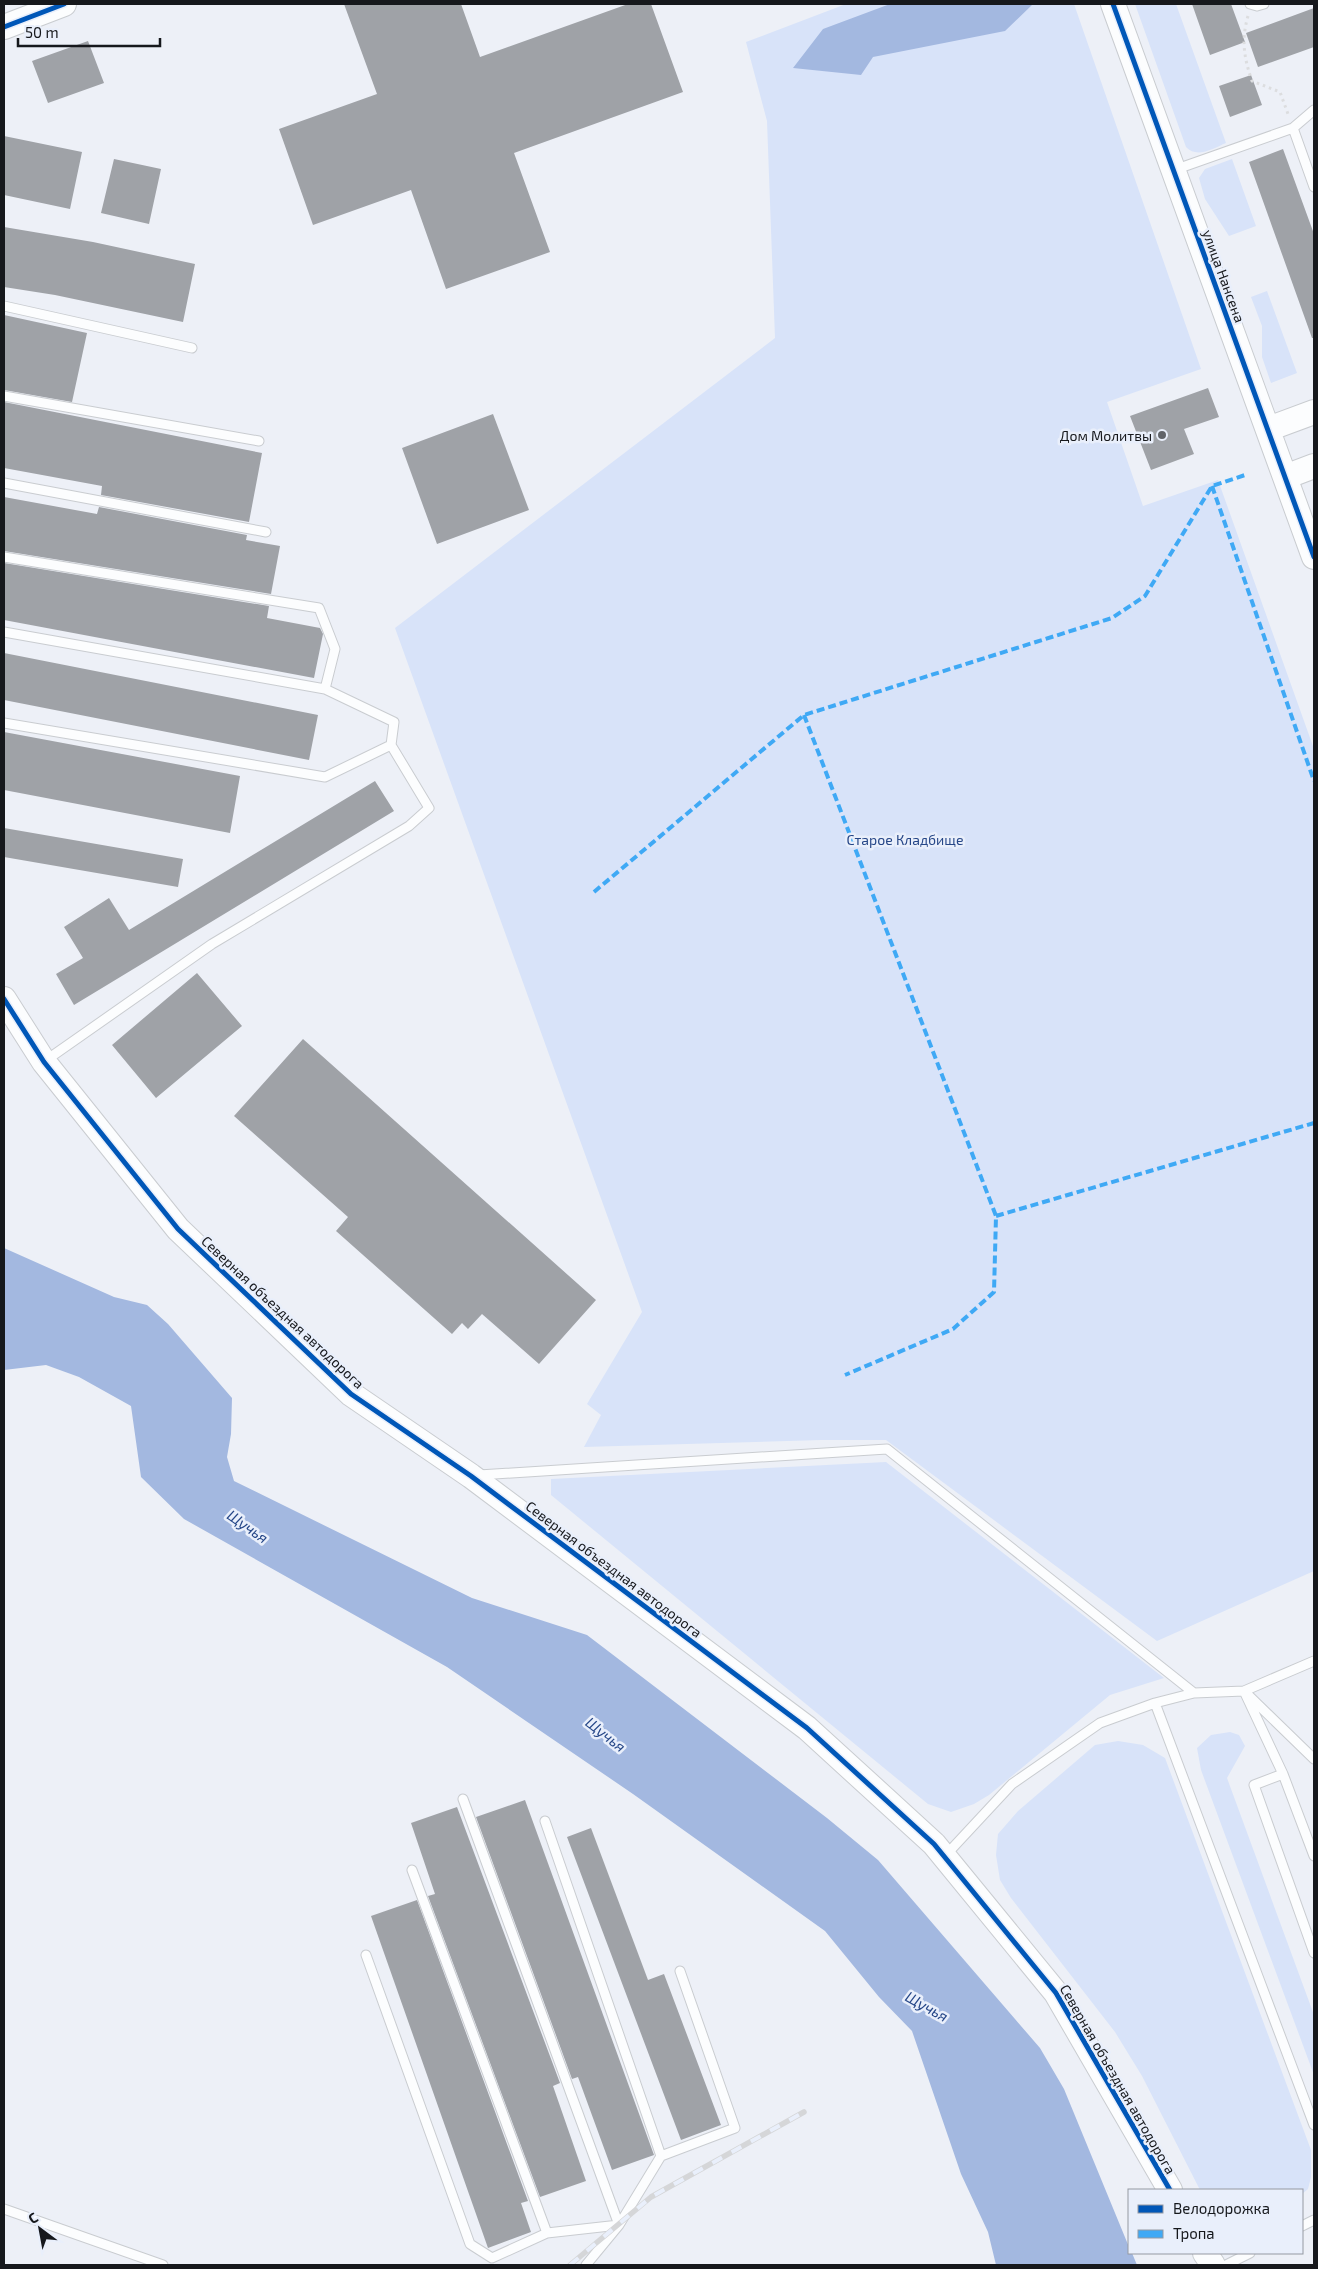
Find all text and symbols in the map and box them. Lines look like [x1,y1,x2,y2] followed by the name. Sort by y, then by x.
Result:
[18,15,160,47] scale bar
[25,23,59,41] text: 50 m
[1199,227,1249,325] street label: улица Нансена
[1060,427,1152,444] place label: Дом Молитвы
[1156,429,1168,441] marker: Дом Молитвы
[847,831,963,848] park label: Старое Кладбище
[198,1232,368,1392] street label: Северная объездная автодорога
[523,1497,705,1641] street label: Северная объездная автодорога
[224,1505,272,1547] water label: Щучья
[582,1713,630,1755] water label: Щучья
[1057,1981,1179,2177] street label: Северная объездная автодорога
[903,1987,951,2025] water label: Щучья
[1128,2189,1303,2254] legend
[1173,2199,1270,2217] text: Велодорожка
[15,2204,65,2254] north arrow
[25,2208,41,2227] text: С
[1173,2224,1215,2242] text: Тропа

